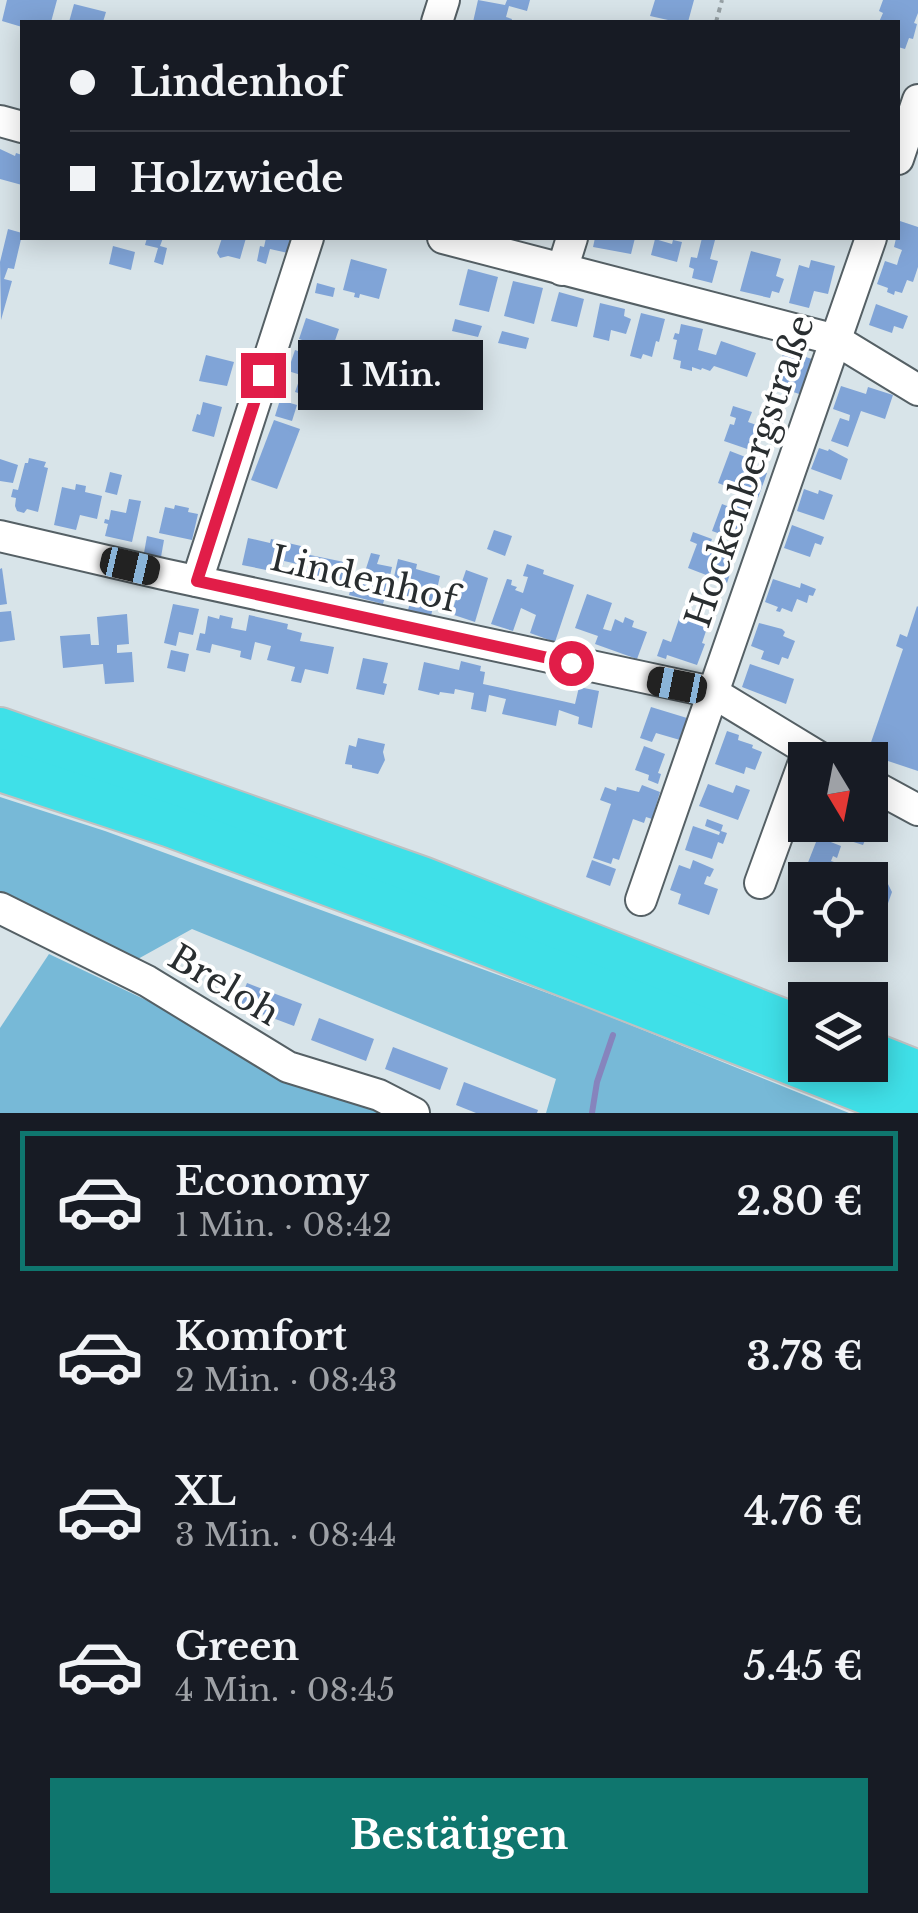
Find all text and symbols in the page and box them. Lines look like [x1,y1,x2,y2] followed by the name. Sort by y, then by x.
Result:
[130,59,345,106] text: Lindenhof
[130,155,344,202] text: Holzwiede
[676,309,823,633] street label: Hockenbergstraße
[298,340,483,410] callout: 1 Min.
[241,353,286,398] route end
[339,355,442,395] text: 1 Min.
[266,536,465,622] street label: Lindenhof
[97,545,163,587] car
[549,641,594,686] route start
[645,665,709,705] car
[788,742,888,842] north arrow
[788,742,888,1082] map controls
[788,862,888,962] button: locate
[161,935,287,1034] street label: Breloh
[788,982,888,1082] button: layers
[55,1156,145,1246] icon: car
[175,1158,369,1205] text: Economy
[736,1178,863,1225] text: 2.80 €
[175,1205,392,1245] text: 1 Min. · 08:42
[55,1311,145,1401] icon: car
[175,1313,347,1360] text: Komfort
[747,1333,863,1380] text: 3.78 €
[175,1360,398,1400] text: 2 Min. · 08:43
[55,1466,145,1556] icon: car
[175,1468,236,1515] text: XL
[744,1488,863,1535] text: 4.76 €
[175,1515,397,1555] text: 3 Min. · 08:44
[55,1621,145,1711] icon: car
[175,1623,299,1670] text: Green
[744,1643,863,1690] text: 5.45 €
[175,1670,395,1710] text: 4 Min. · 08:45
[50,1778,868,1893] button: Bestätigen

